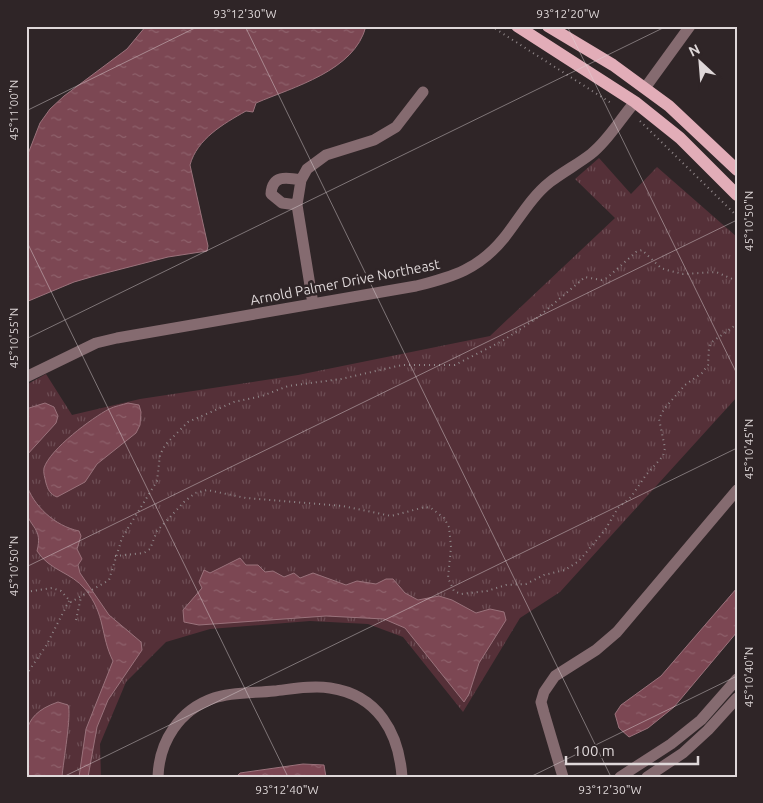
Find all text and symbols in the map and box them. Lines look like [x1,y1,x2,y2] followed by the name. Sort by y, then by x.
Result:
[213,7,277,20] text: 93°12'30"W
[536,7,600,20] text: 93°12'20"W
[676,38,726,88] north arrow
[686,41,703,60] text: N
[7,80,20,140] text: 45°11'00"N
[742,191,755,251] text: 45°10'50"N
[249,256,442,308] street label: Arnold Palmer Drive Northeast
[7,308,20,368] text: 45°10'55"N
[742,419,755,479] text: 45°10'45"N
[7,536,20,596] text: 45°10'50"N
[742,647,755,707] text: 45°10'40"N
[566,733,698,765] scale bar
[573,742,615,759] text: 100 m
[255,783,319,796] text: 93°12'40"W
[578,783,642,796] text: 93°12'30"W

